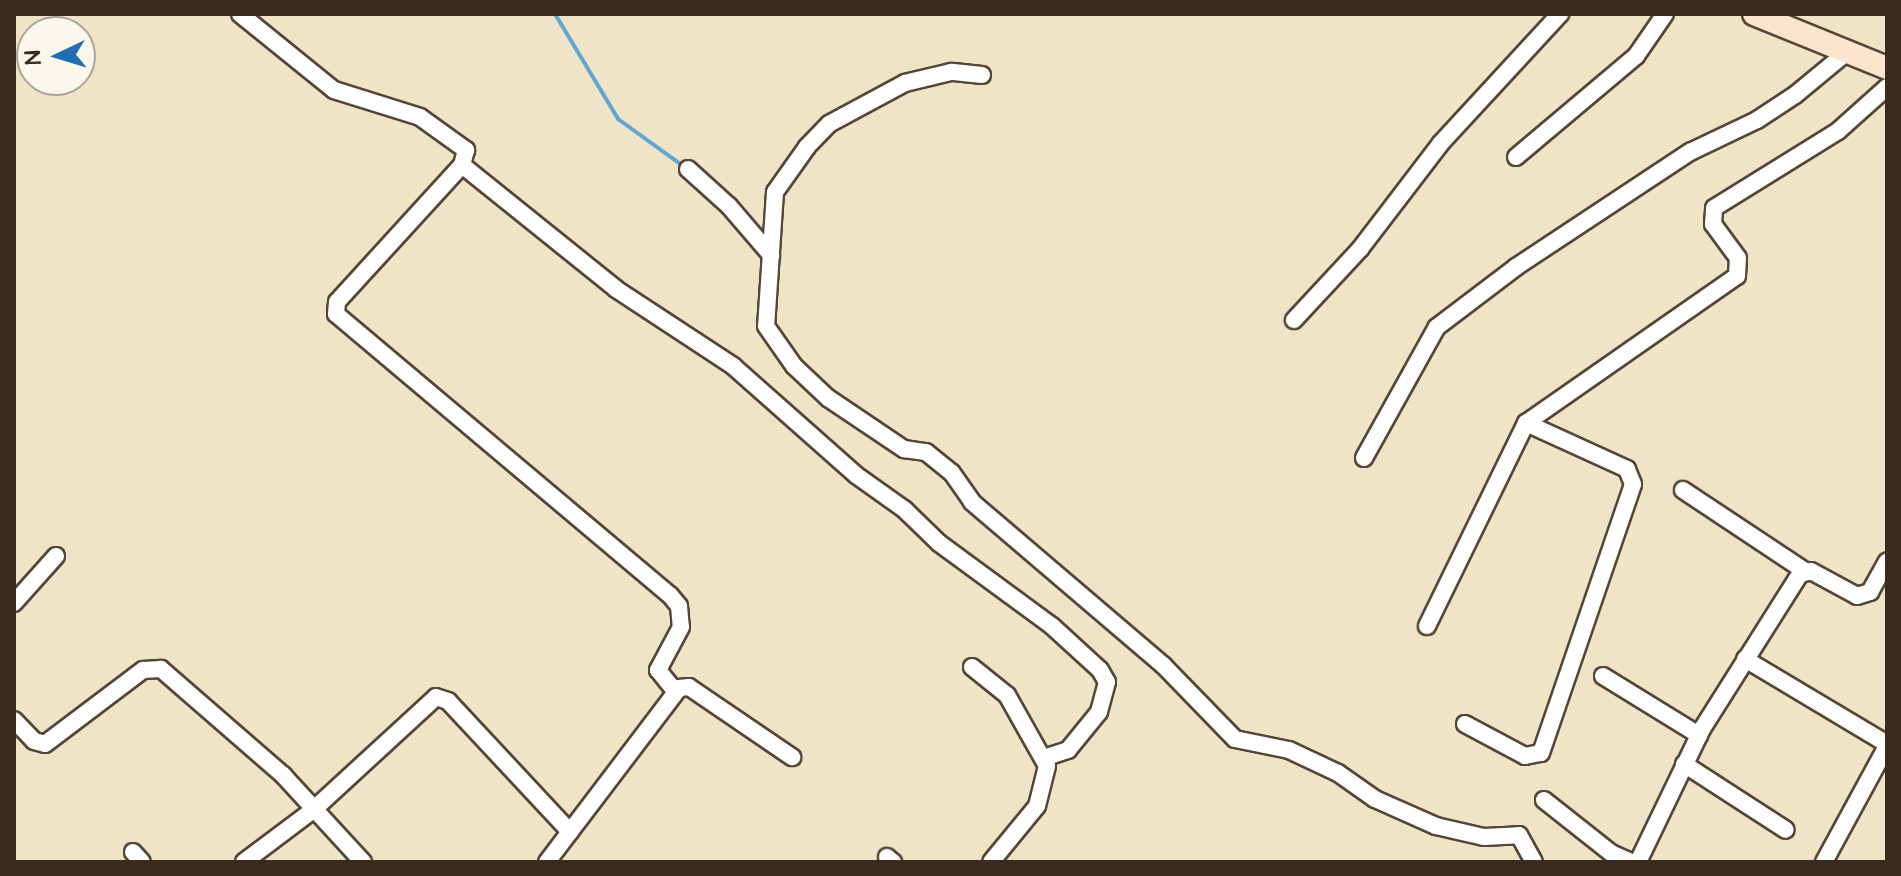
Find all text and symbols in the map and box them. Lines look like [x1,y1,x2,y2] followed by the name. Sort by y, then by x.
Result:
[16,16,96,96] north arrow
[18,50,49,66] text: N

